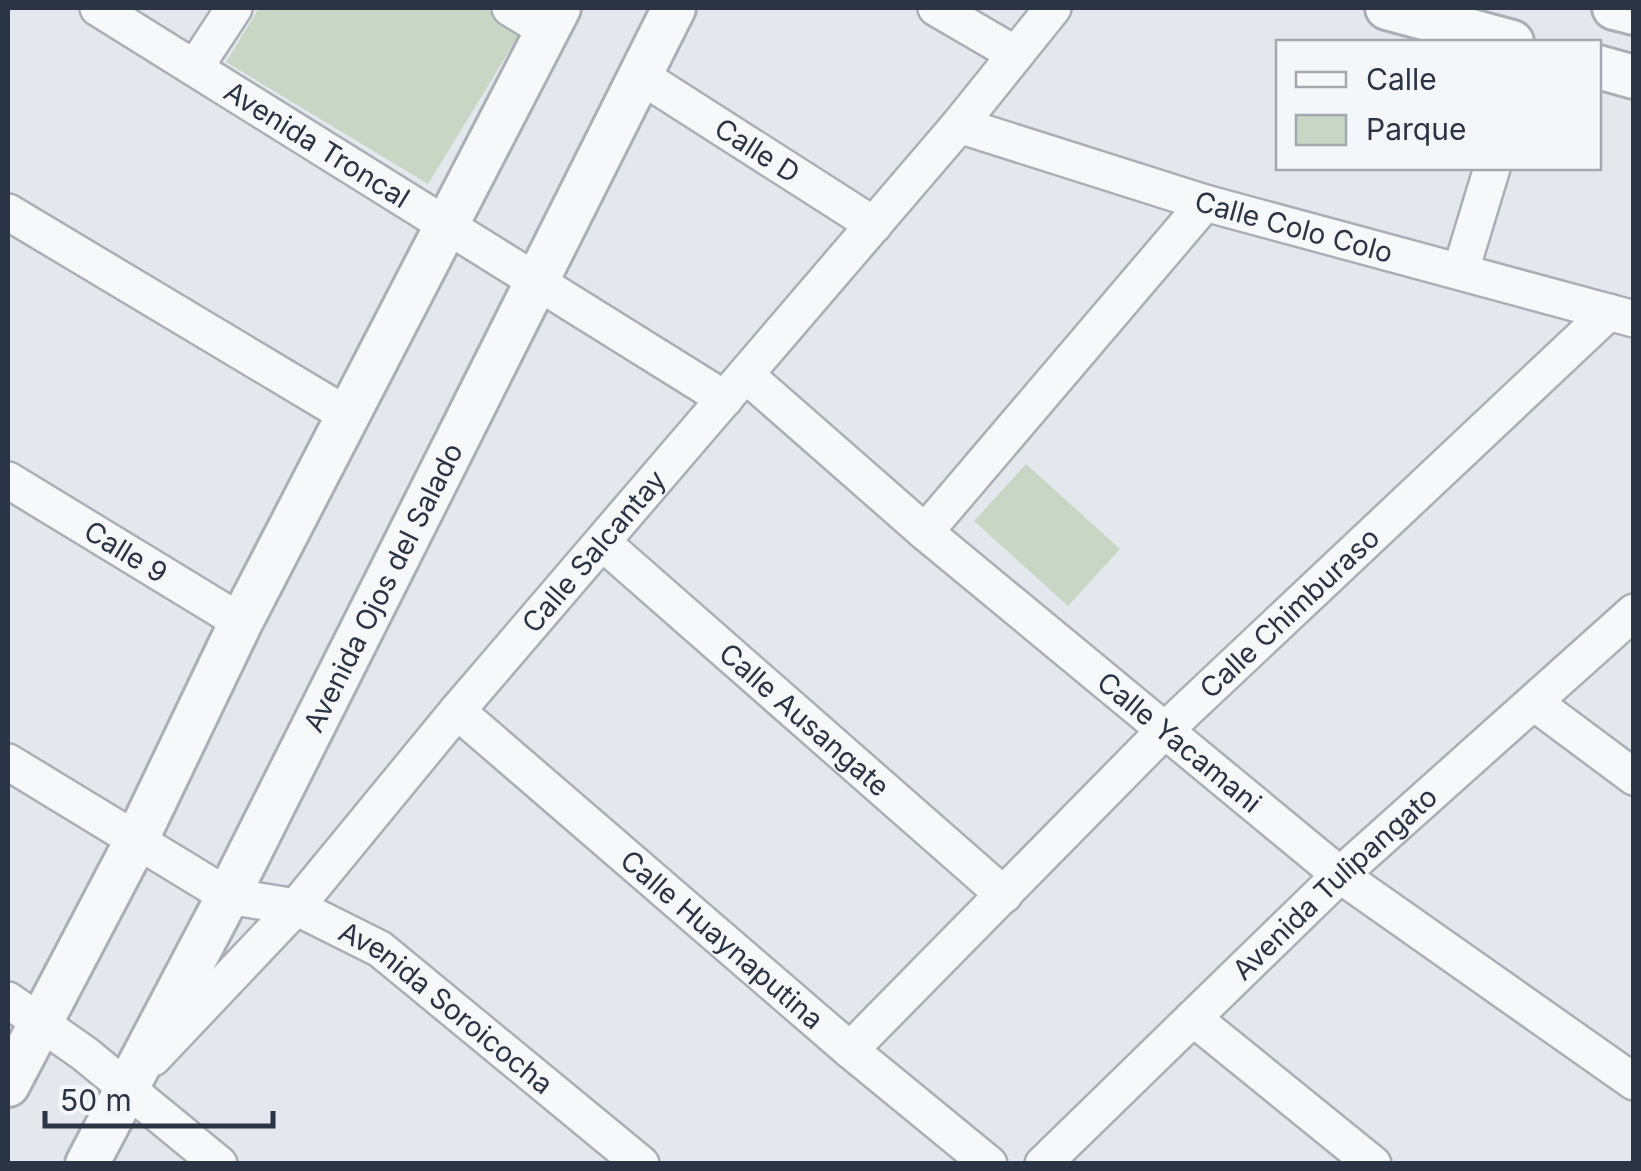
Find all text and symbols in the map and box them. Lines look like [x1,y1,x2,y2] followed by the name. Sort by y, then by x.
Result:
[1276,40,1601,170] legend
[1366,61,1437,97] text: Calle
[218,74,416,215] street label: Avenida Troncal
[708,111,806,190] street label: Calle D
[1366,111,1466,147] text: Parque
[1191,184,1396,270] street label: Calle Colo Colo
[296,437,470,738] street label: Avenida Ojos del Salado
[515,463,673,640] street label: Calle Salcantay
[78,514,174,590] street label: Calle 9
[1193,520,1386,705] street label: Calle Chimburaso
[712,636,896,804] street label: Calle Ausangate
[1090,665,1268,820] street label: Calle Yacamani
[1226,779,1444,987] street label: Avenida Tulipangato
[614,843,830,1036] street label: Calle Huaynaputina
[333,914,560,1101] street label: Avenida Soroicocha
[45,1066,272,1128] scale bar
[60,1082,132,1118] text: 50 m

